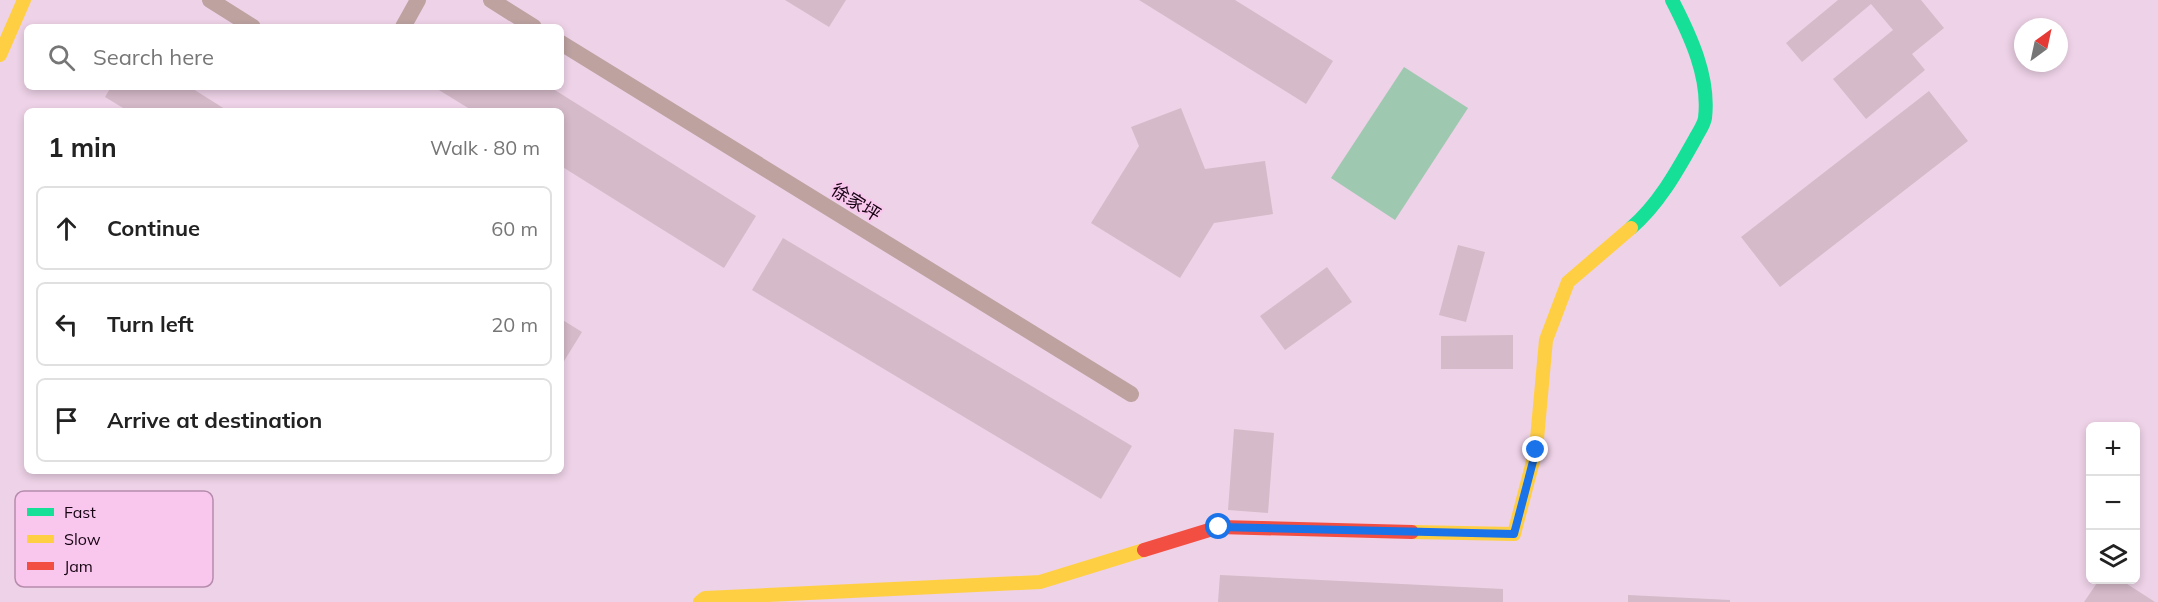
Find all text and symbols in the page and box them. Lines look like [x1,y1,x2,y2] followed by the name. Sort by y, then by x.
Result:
[2014,18,2068,72] north arrow
[24,24,564,90] search box
[45,41,78,74] icon: search
[93,43,214,71] text: Search here
[48,131,117,164] text: 1 min
[430,135,540,160] text: Walk · 80 m
[827,178,885,226] street label: 徐家坪
[50,212,83,245] icon: ahead
[107,214,200,242] text: Continue
[491,216,538,241] text: 60 m
[50,308,83,341] icon: left
[107,310,194,338] text: Turn left
[491,312,538,337] text: 20 m
[50,404,83,437] icon: arrive
[107,406,322,434] text: Arrive at destination
[2086,422,2140,584] map controls
[2086,422,2140,476] button: +
[1522,436,1548,462] route end
[2086,476,2140,530] button: −
[15,491,213,587] legend
[64,502,96,522] text: Fast
[1205,513,1231,539] route start
[64,529,101,549] text: Slow
[2086,530,2140,584] button: layers
[64,556,93,576] text: Jam

